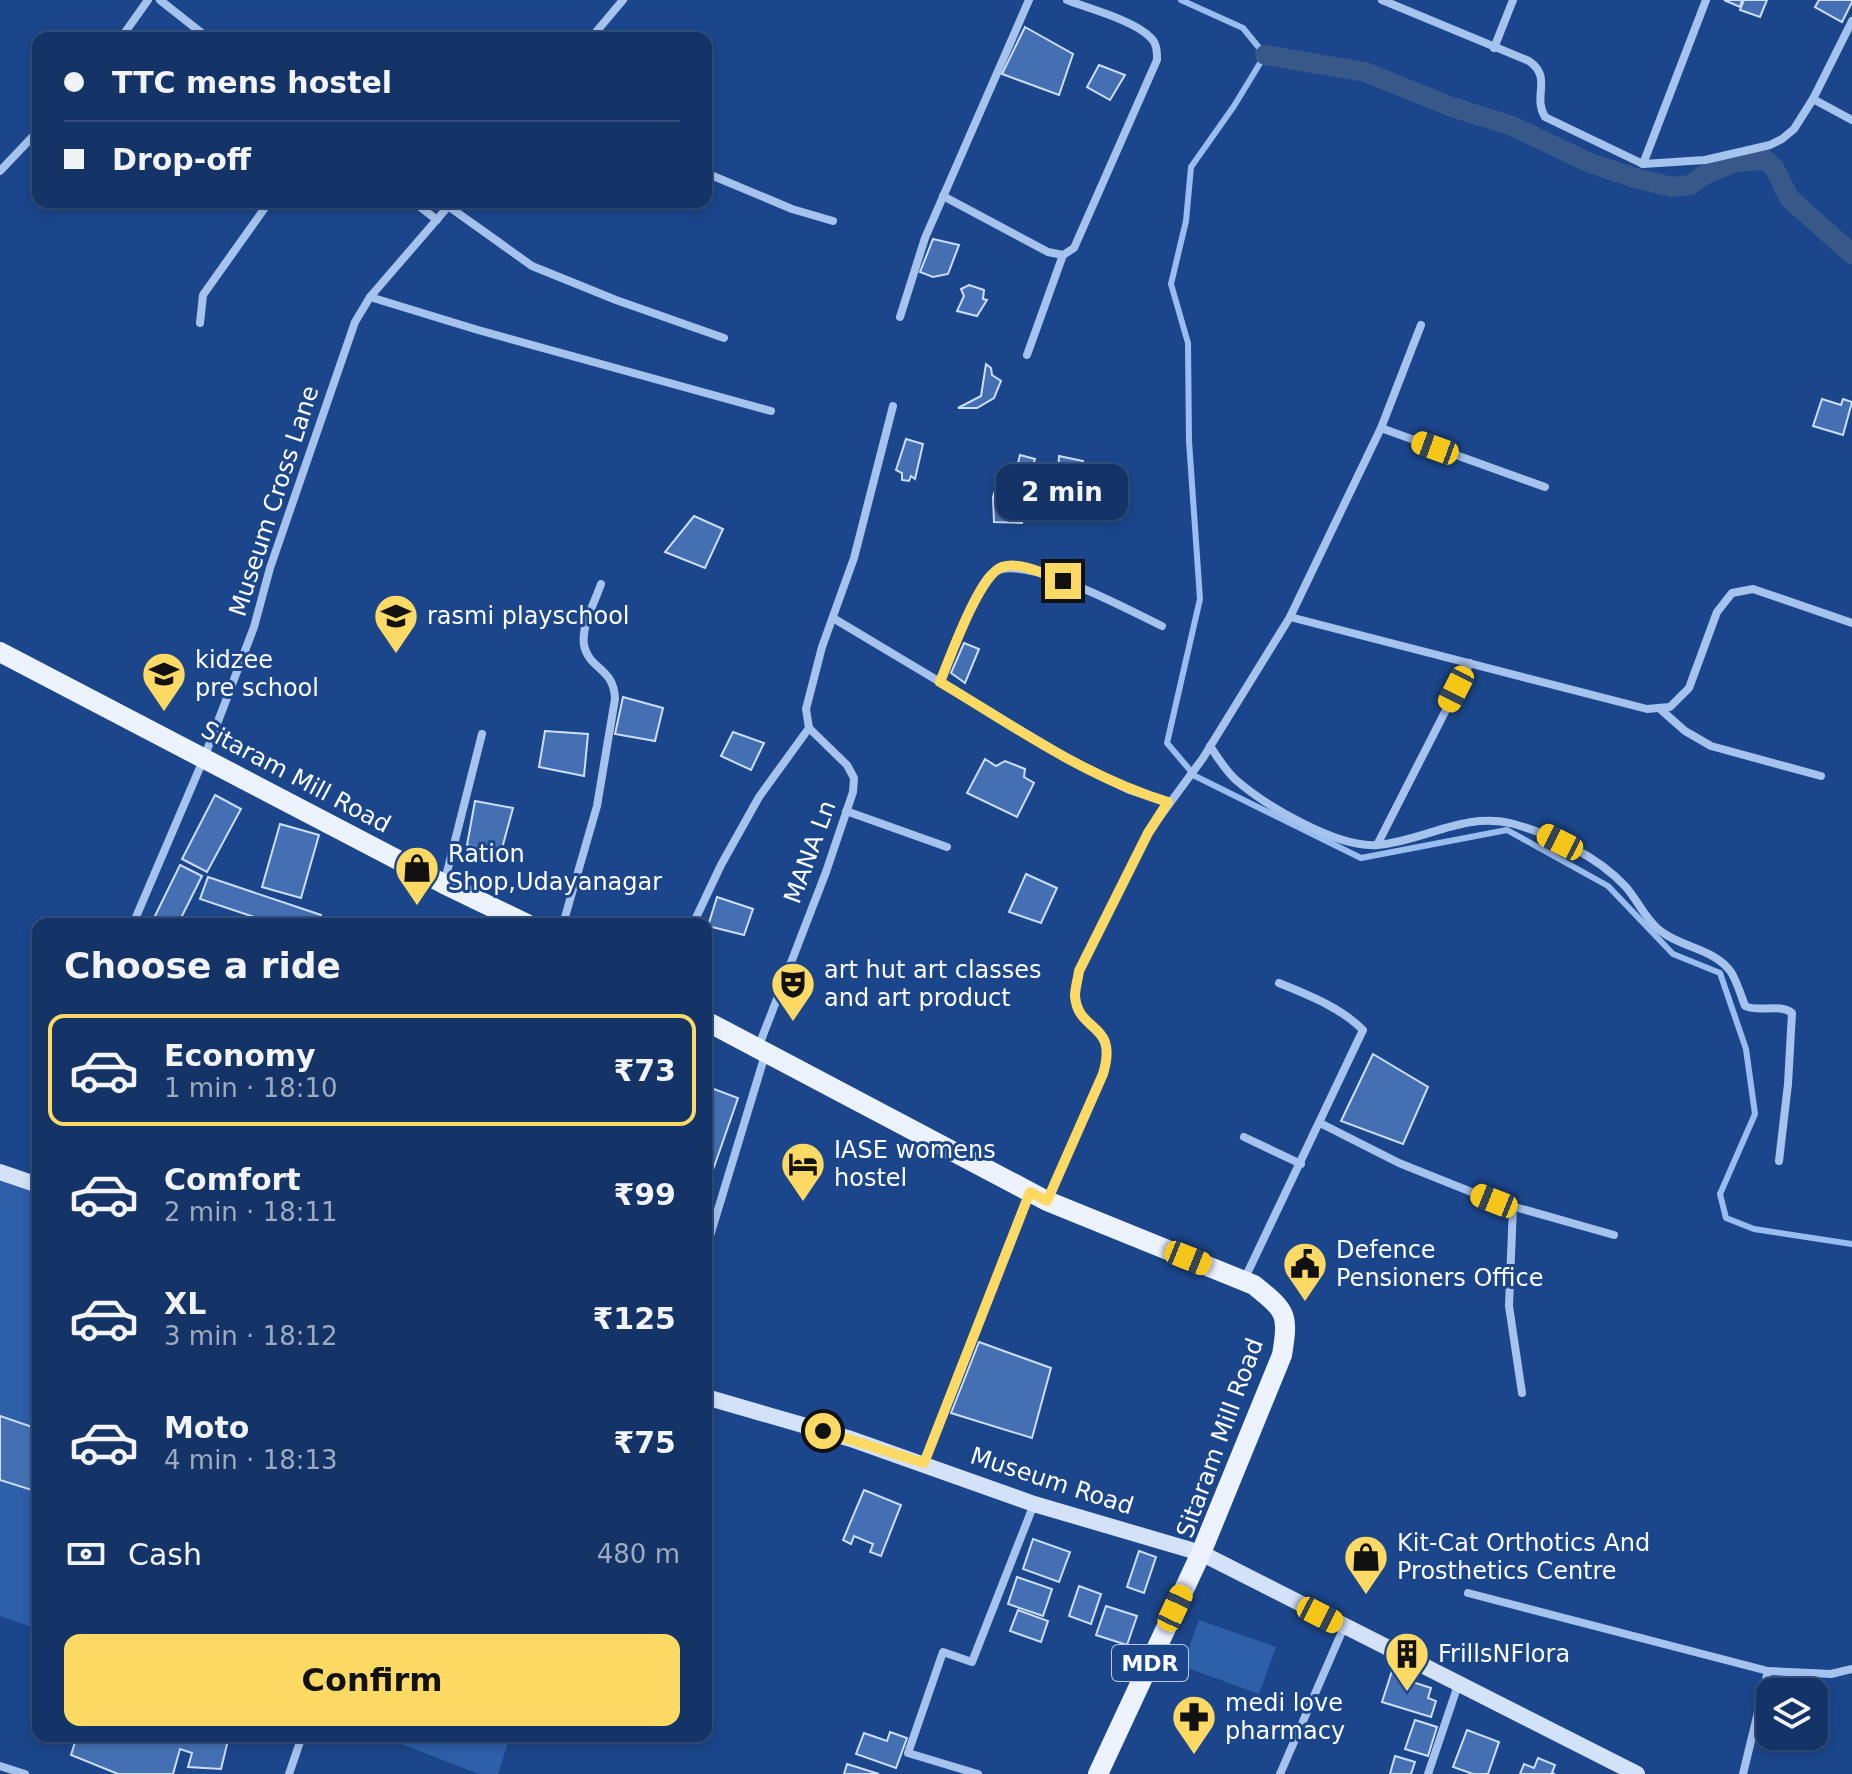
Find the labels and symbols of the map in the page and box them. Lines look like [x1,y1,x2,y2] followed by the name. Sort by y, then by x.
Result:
[223,382,325,620] street label: Museum Cross Lane
[1408,429,1462,467] car
[997,465,1129,521] callout: 2 min
[1045,563,1081,599] route end
[372,592,420,655] school or university icon: rasmi playschool
[427,602,630,630] place label: rasmi playschool
[195,646,319,702] place label: kidzee pre school
[140,650,188,713] school or university icon: kidzee pre school
[1434,662,1478,716] car
[197,715,395,839] street label: Sitaram Mill Road
[778,797,842,907] street label: MANA Ln
[1533,820,1587,864] car
[448,840,662,896] place label: Ration Shop,Udayanagar
[393,844,441,907] shop icon: Ration Shop,Udayanagar
[824,956,1042,1012] place label: art hut art classes and art product
[769,960,817,1023] theatre icon: art hut art classes and art product
[834,1136,996,1192] place label: IASE womens hostel
[779,1140,827,1203] hotel icon: IASE womens hostel
[1467,1181,1521,1221] car
[1336,1236,1543,1292] place label: Defence Pensioners Office
[1161,1238,1215,1278] car
[1281,1240,1329,1303] public building icon: Defence Pensioners Office
[1171,1334,1269,1542] street label: Sitaram Mill Road
[805,1413,841,1449] route start
[967,1441,1137,1521] street label: Museum Road
[1397,1529,1650,1585] place label: Kit-Cat Orthotics And Prosthetics Centre
[1342,1533,1390,1596] shop icon: Kit-Cat Orthotics And Prosthetics Centre
[1154,1581,1196,1635] car
[1293,1593,1347,1637] car
[1383,1630,1431,1693] building icon: FrillsNFlora
[1438,1640,1570,1668] place label: FrillsNFlora
[1112,1645,1188,1681] road number: MDR
[1225,1689,1345,1745] place label: medi love pharmacy
[1170,1693,1218,1756] pharmacy icon: medi love pharmacy

